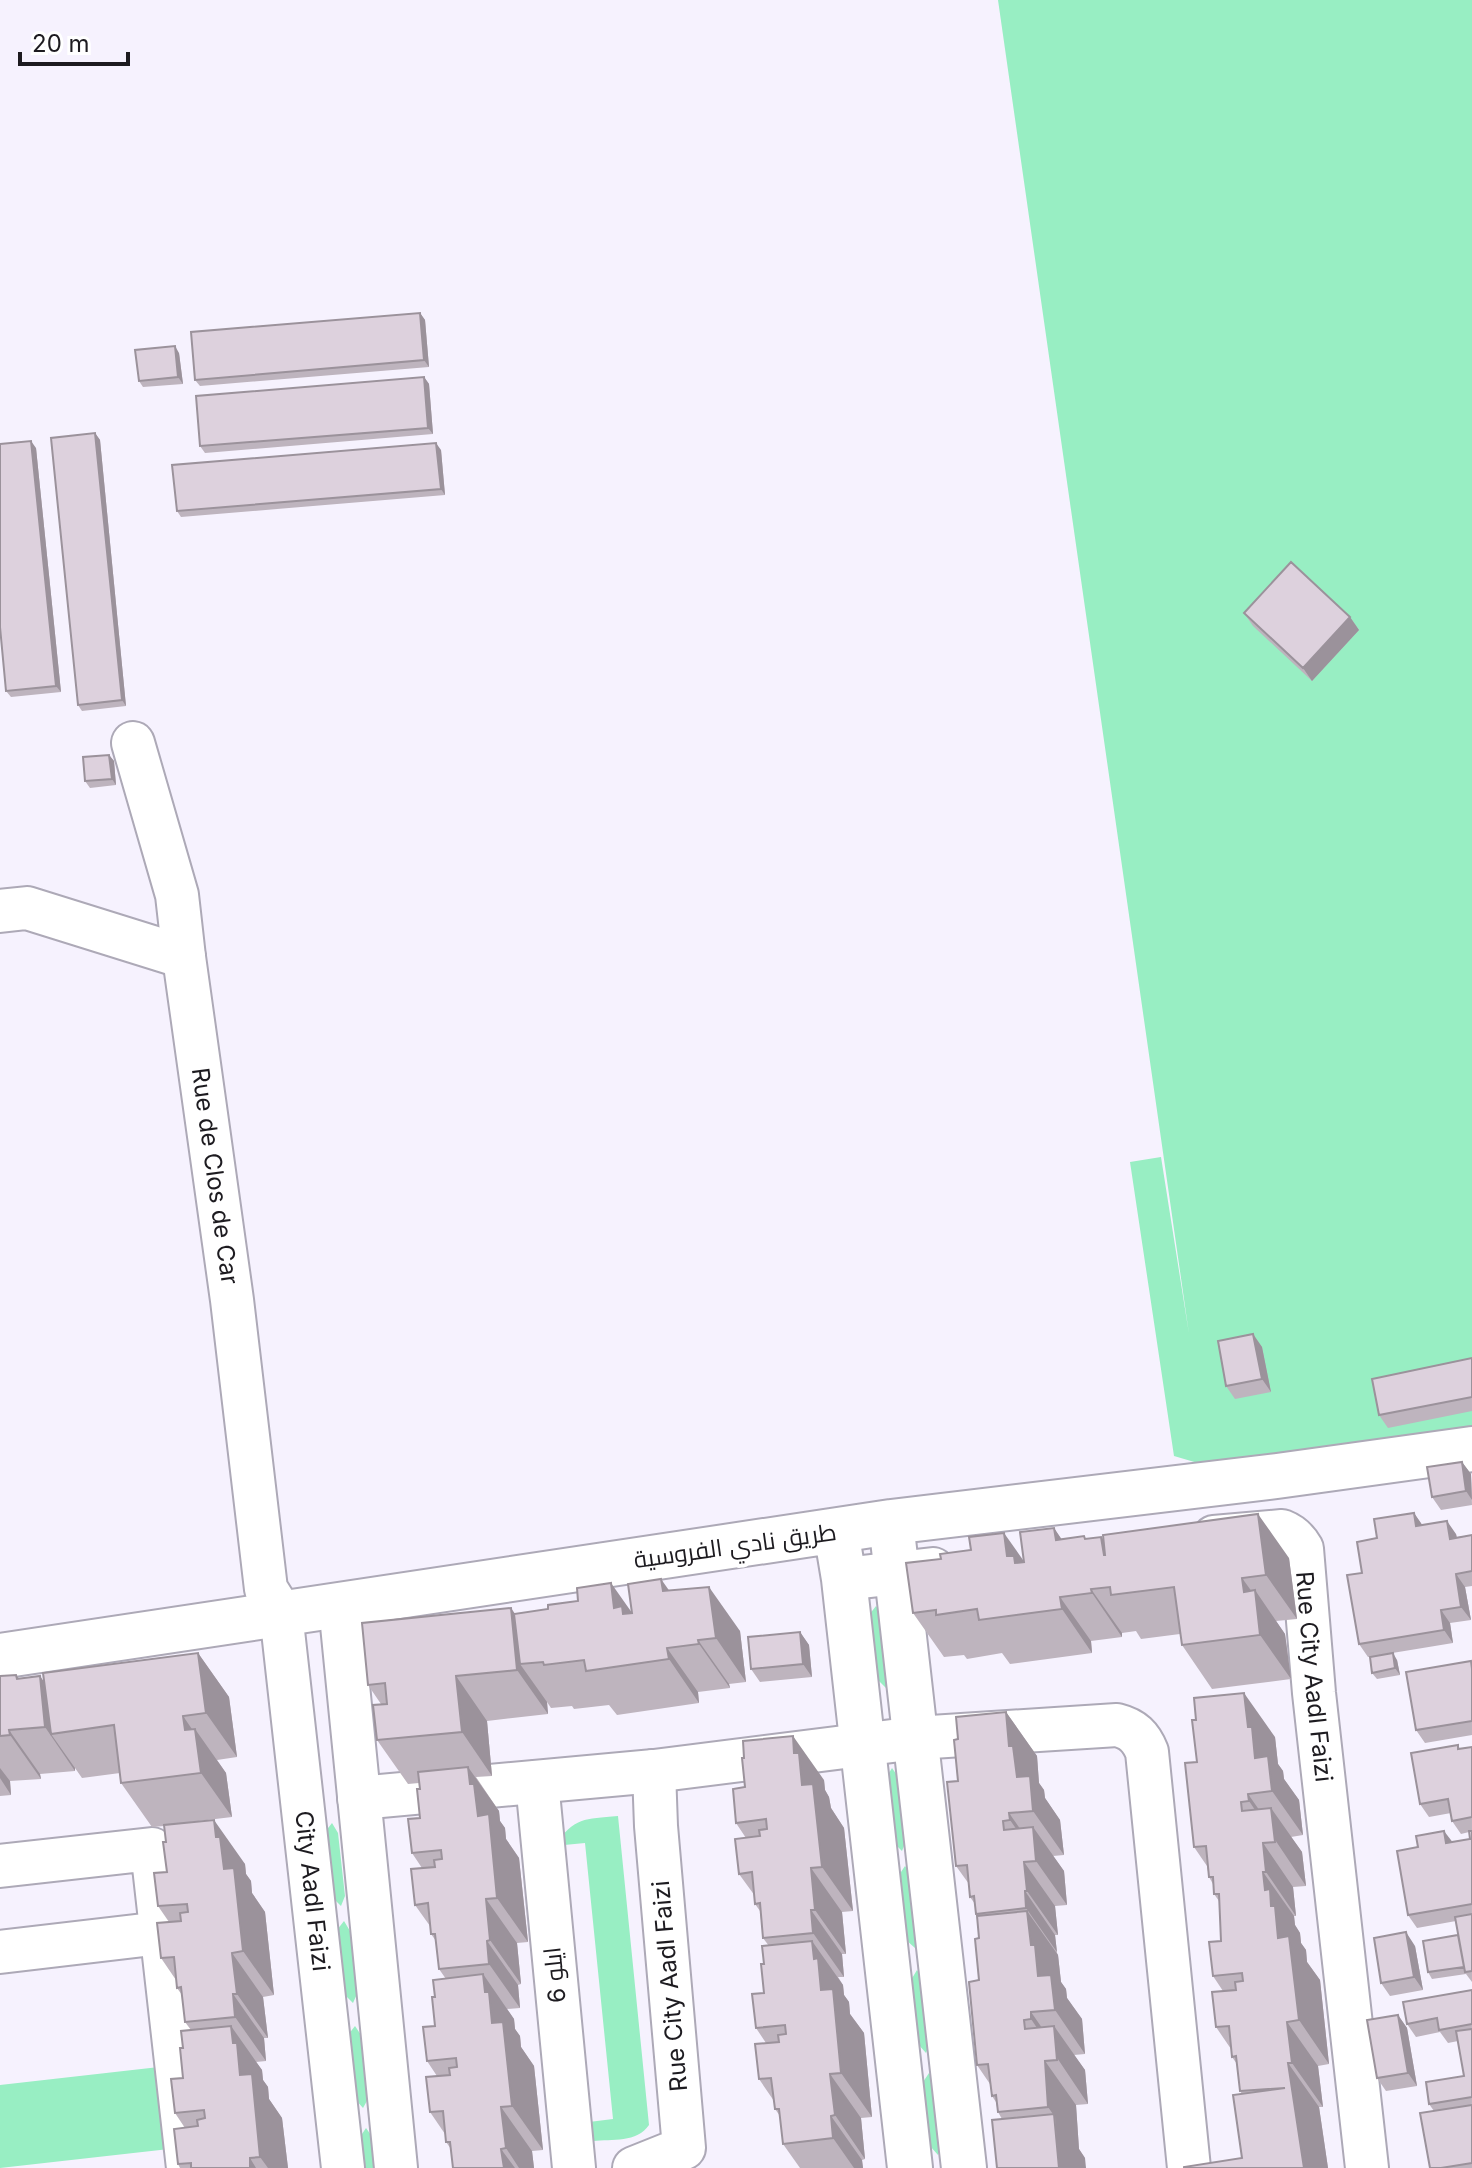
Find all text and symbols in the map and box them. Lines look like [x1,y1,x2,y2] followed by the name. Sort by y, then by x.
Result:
[20,16,128,66] scale bar
[32,29,90,58] text: 20 m
[186,1066,245,1286] street label: Rue de Clos de Car
[632,1517,839,1578] street label: طريق نادي الفروسية
[1290,1570,1339,1784] street label: Rue City Aadl Faizi
[289,1809,336,1973] street label: City Aadl Faizi
[646,1879,693,2093] street label: Rue City Aadl Faizi
[537,1946,572,2004] street label: ايلو 6

